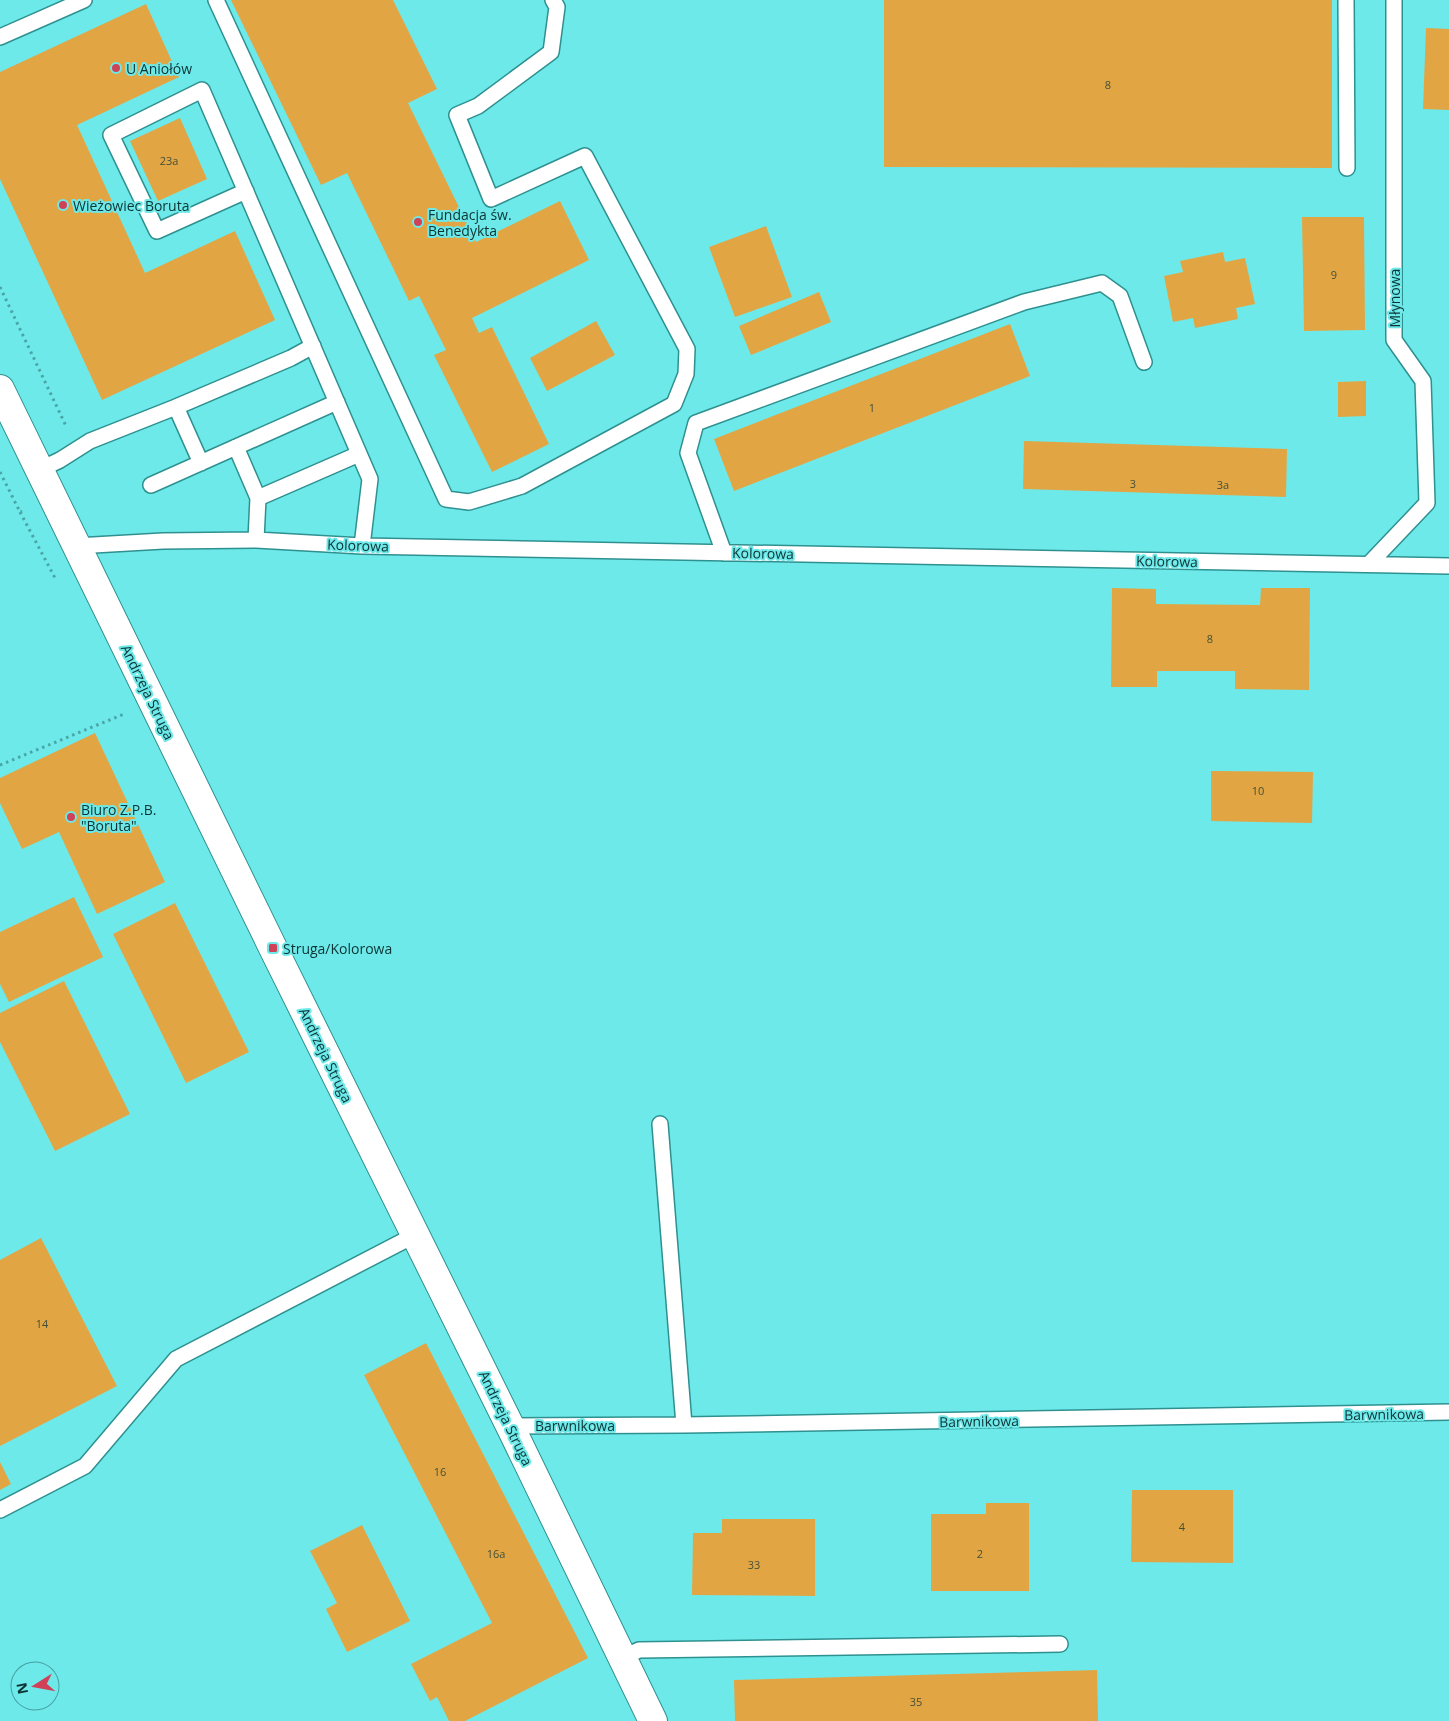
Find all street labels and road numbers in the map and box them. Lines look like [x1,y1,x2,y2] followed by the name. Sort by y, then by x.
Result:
[1385,269,1404,327] street label: Młynowa
[327,534,389,556] street label: Kolorowa
[732,543,794,563] street label: Kolorowa
[1136,551,1198,571] street label: Kolorowa
[117,641,179,743] street label: Andrzeja Struga
[295,1004,357,1106] street label: Andrzeja Struga
[475,1367,537,1469] street label: Andrzeja Struga
[1344,1404,1424,1424] street label: Barwnikowa
[939,1411,1019,1431] street label: Barwnikowa
[535,1416,615,1435] street label: Barwnikowa

